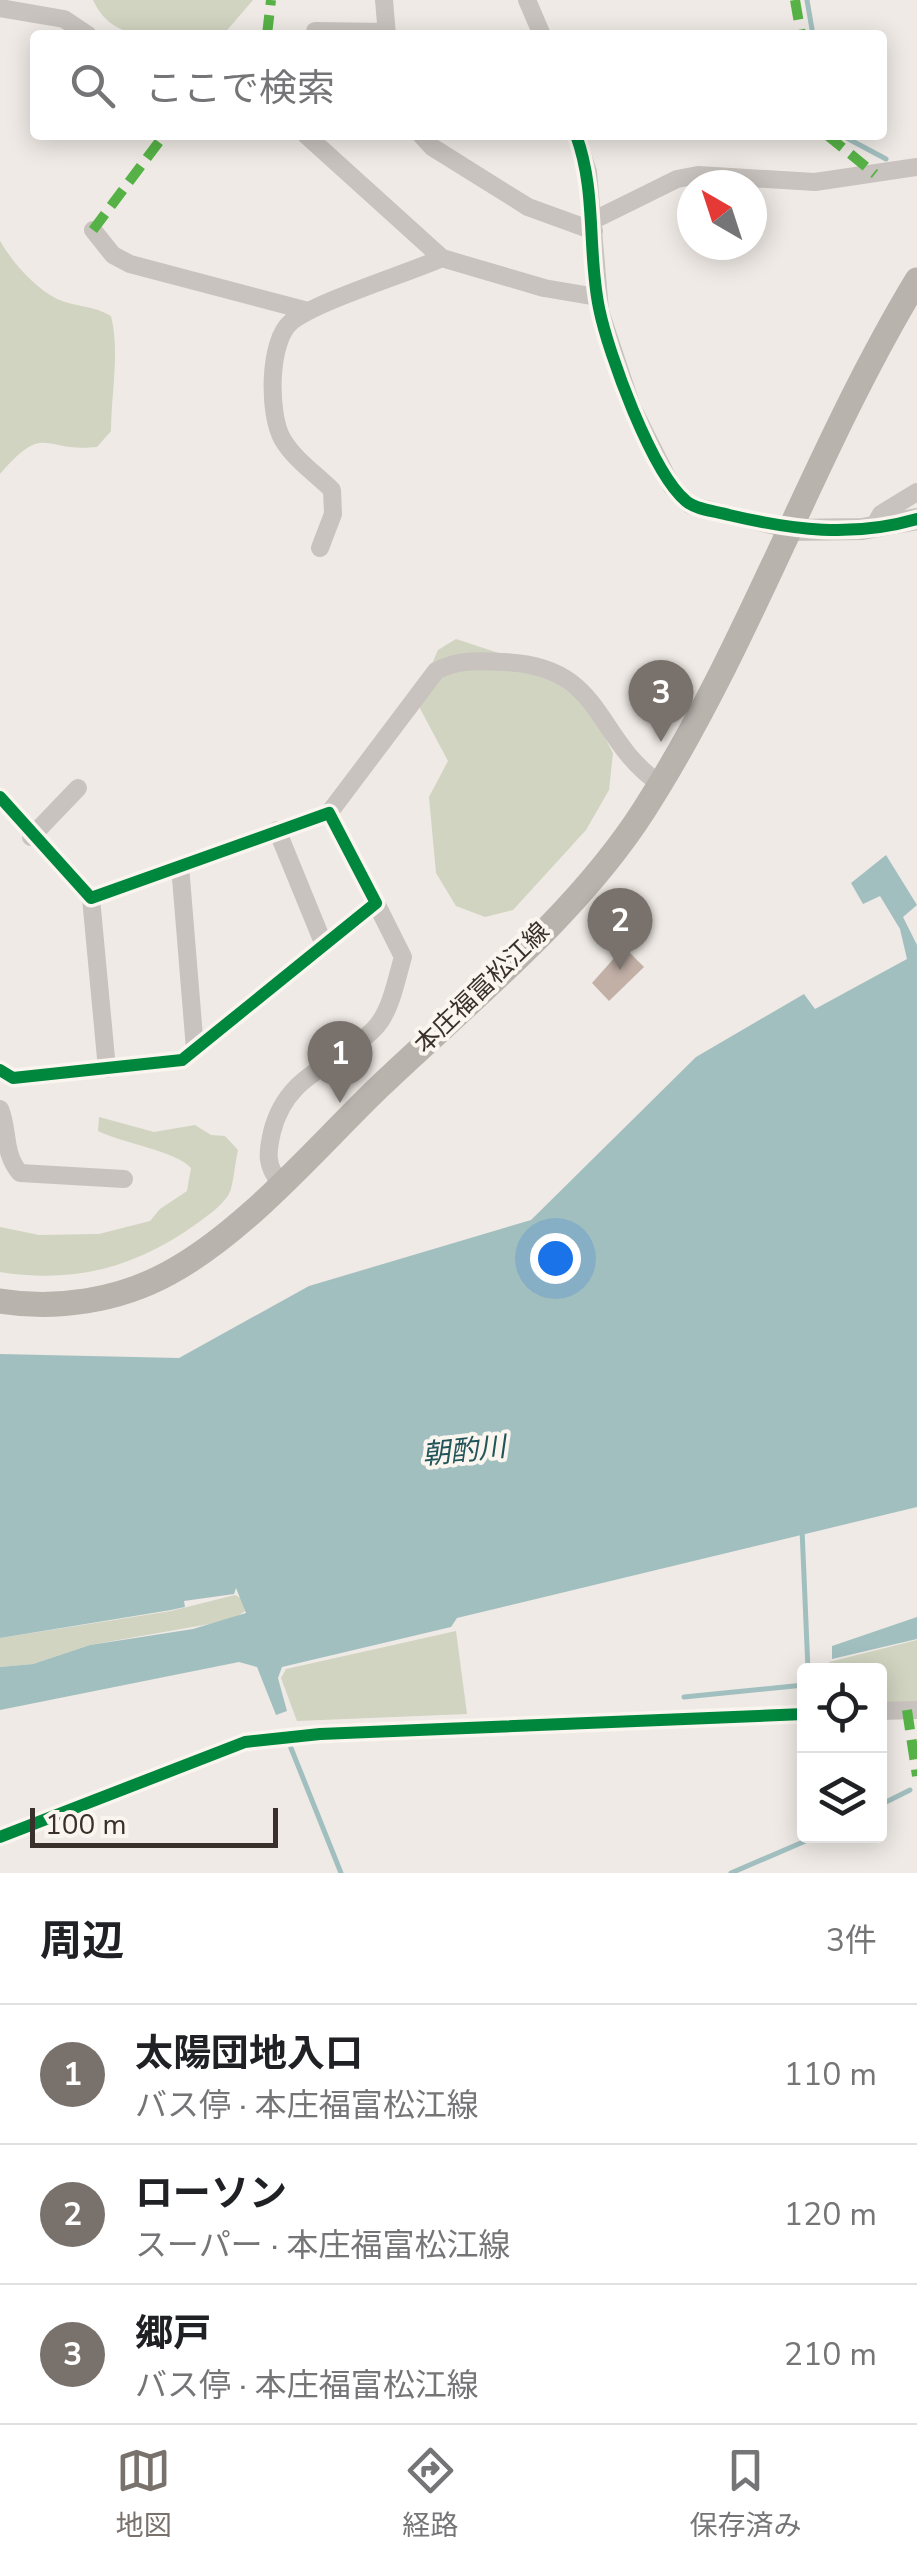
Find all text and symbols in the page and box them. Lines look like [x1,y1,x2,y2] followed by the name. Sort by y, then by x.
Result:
[30,30,887,140] search box
[65,58,120,113] icon: search
[145,63,335,114] text: ここで検索
[677,170,767,260] north arrow
[628,660,694,742] pin: 3
[588,888,652,970] pin: 2
[407,915,557,1061] street label: 本庄福富松江線
[308,1020,372,1103] pin: 1
[530,1233,581,1284] your location
[420,1427,511,1474] water label: 朝酌川
[797,1663,887,1843] map controls
[797,1663,887,1753] button: locate
[797,1753,887,1843] button: layers
[30,1803,278,1848] scale bar
[45,1806,127,1844] text: 100 m
[40,1913,124,1970] text: 周辺
[826,1919,877,1962] text: 3件
[135,2028,363,2079] text: 太陽団地入口
[63,2053,82,2096] text: 1
[784,2053,877,2096] text: 110 m
[135,2084,479,2127] text: バス停 · 本庄福富松江線
[135,2168,287,2219] text: ローソン
[63,2193,82,2236] text: 2
[784,2193,877,2236] text: 120 m
[135,2224,510,2267] text: スーパー · 本庄福富松江線
[135,2308,211,2359] text: 郷戸
[63,2333,82,2376] text: 3
[784,2333,877,2376] text: 210 m
[135,2364,479,2407] text: バス停 · 本庄福富松江線
[115,2443,172,2545] tab: 地図
[402,2443,459,2545] tab: 経路
[689,2443,802,2545] tab: 保存済み

